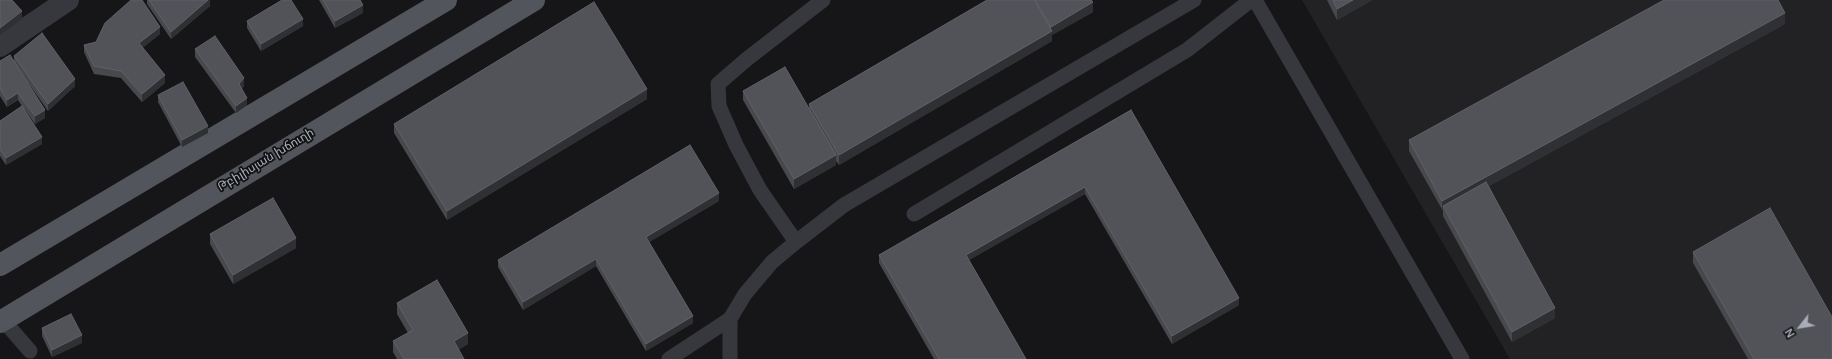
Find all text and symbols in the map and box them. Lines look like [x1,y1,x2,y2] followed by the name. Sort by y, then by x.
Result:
[215,126,317,194] street label: Թբիլիսյան խճուղի
[1780,307,1820,347] north arrow
[1782,326,1798,340] text: N

